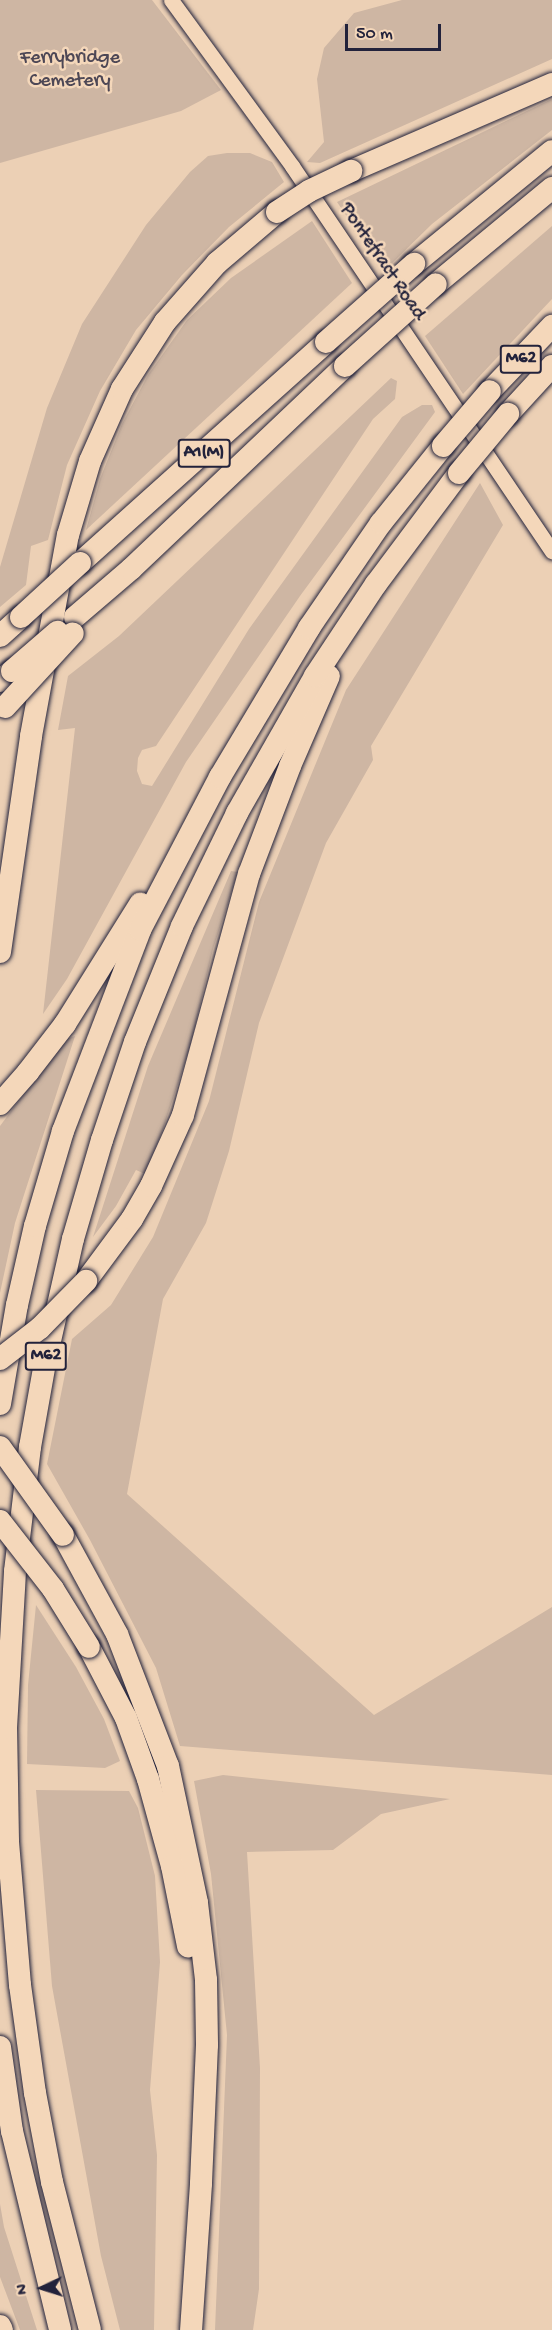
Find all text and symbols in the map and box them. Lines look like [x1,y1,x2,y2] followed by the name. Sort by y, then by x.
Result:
[348,12,444,50] scale bar
[356,24,393,45] text: 50 m
[20,47,120,94] park label: Ferrybridge Cemetery
[334,198,430,326] street label: Pontefract Road
[498,344,544,374] road number: M62
[177,438,231,468] road number: A1(M)
[24,1341,68,1371] road number: M62
[12,2258,72,2318] north arrow
[14,2283,33,2295] text: N

